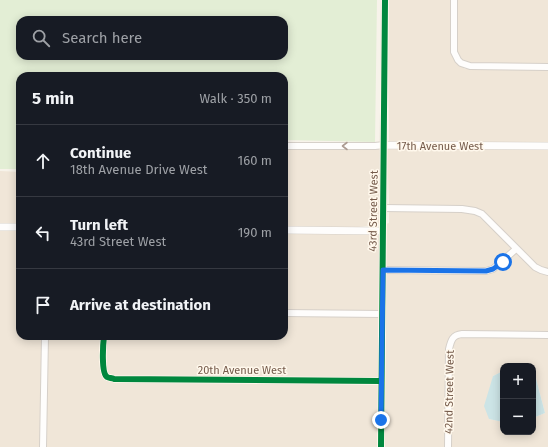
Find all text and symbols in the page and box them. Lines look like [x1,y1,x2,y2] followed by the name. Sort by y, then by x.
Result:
[16,16,288,60] search box
[30,27,52,49] icon: search
[62,29,142,47] text: Search here
[32,88,74,109] text: 5 min
[199,91,272,106] text: Walk · 350 m
[397,140,483,153] street label: 17th Avenue West
[342,142,348,150] one-way arrow
[70,144,131,162] text: Continue
[32,150,54,172] icon: ahead
[238,153,272,168] text: 160 m
[70,162,208,177] text: 18th Avenue Drive West
[366,170,381,252] street label: 43rd Street West
[70,216,128,234] text: Turn left
[32,222,54,244] icon: left
[238,225,272,240] text: 190 m
[70,234,166,249] text: 43rd Street West
[494,253,512,271] route start
[32,294,54,316] icon: arrive
[70,296,211,314] text: Arrive at destination
[442,350,457,434] street label: 42nd Street West
[500,363,536,435] map controls
[500,363,536,399] button: +
[198,364,286,377] street label: 20th Avenue West
[500,399,536,435] button: −
[372,411,390,429] route end

